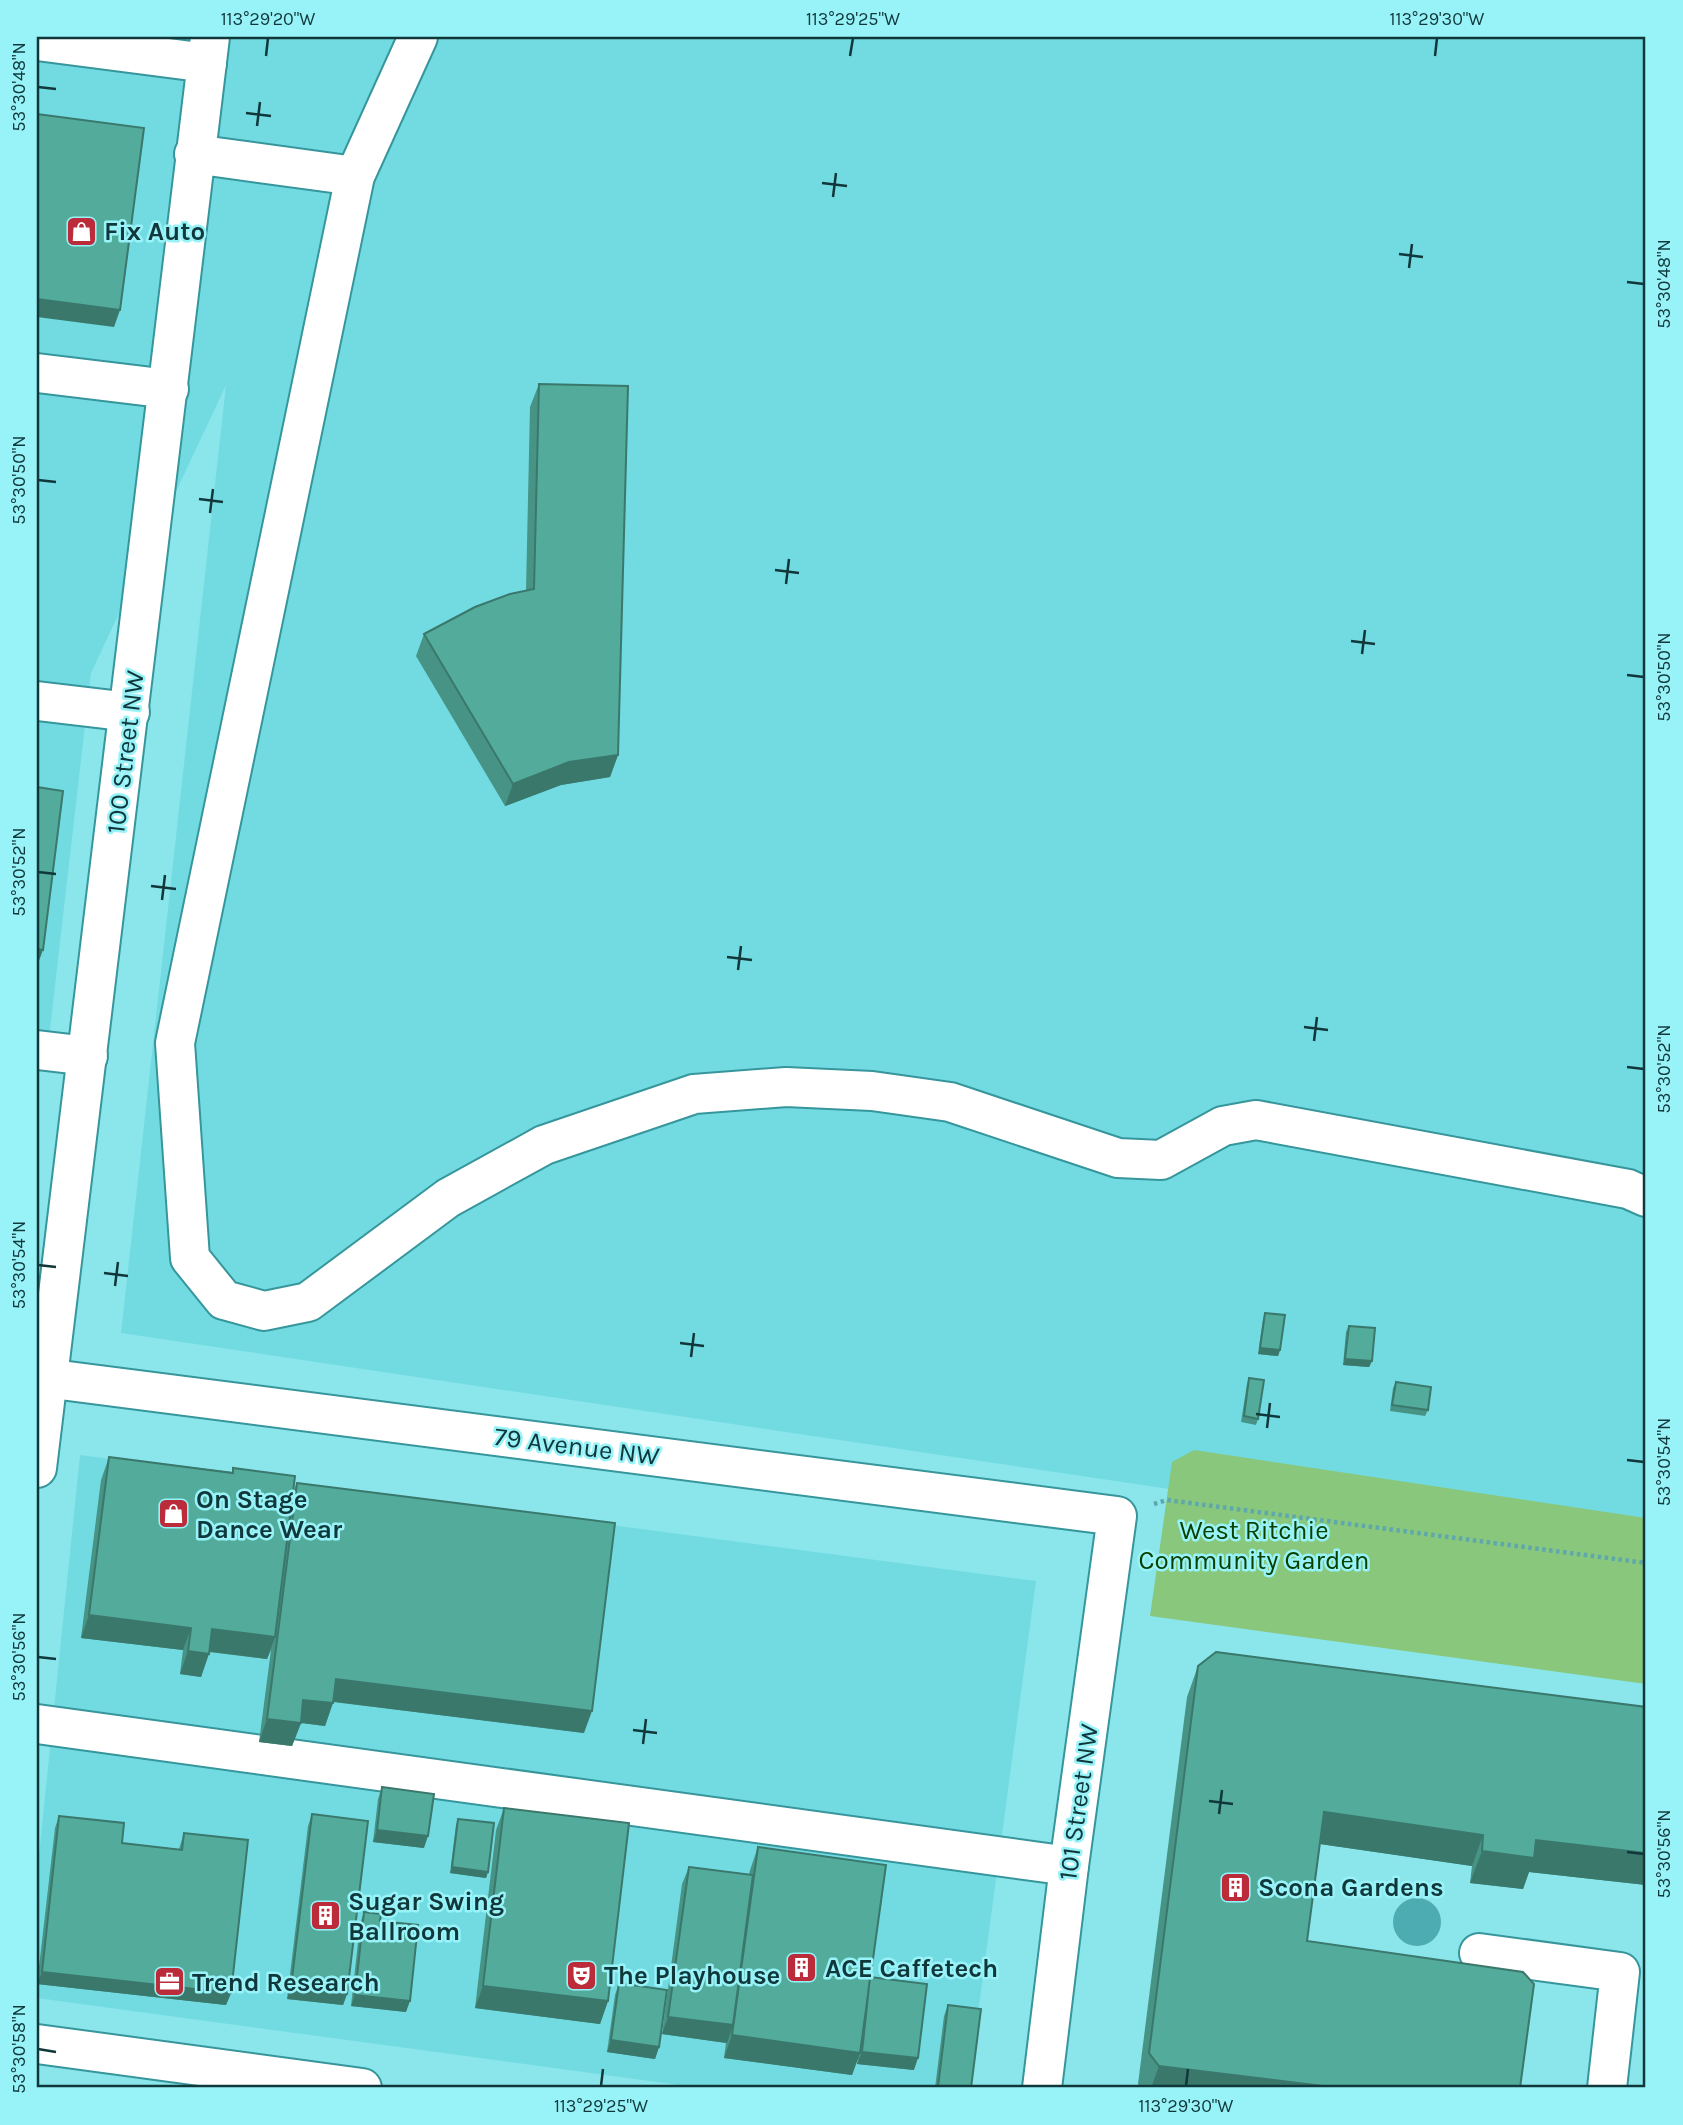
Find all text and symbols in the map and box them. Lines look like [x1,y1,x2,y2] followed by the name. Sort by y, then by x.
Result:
[221,8,315,30] text: 113°29'20"W
[806,8,900,30] text: 113°29'25"W
[1390,8,1484,30] text: 113°29'30"W
[8,42,30,132] text: 53°30'48"N
[64,214,98,248] shop icon: Fix Auto
[104,216,205,247] place label: Fix Auto
[1653,239,1675,329] text: 53°30'48"N
[8,435,30,525] text: 53°30'50"N
[1653,632,1675,722] text: 53°30'50"N
[100,669,151,835] street label: 100 Street NW
[8,827,30,917] text: 53°30'52"N
[1653,1024,1675,1114] text: 53°30'52"N
[8,1221,30,1309] text: 53°30'54"N
[1653,1418,1675,1506] text: 53°30'54"N
[493,1421,661,1472] street label: 79 Avenue NW
[196,1484,343,1545] place label: On Stage Dance Wear
[156,1497,190,1531] shop icon: On Stage Dance Wear
[1139,1515,1369,1576] park label: West Ritchie Community Garden
[8,1613,30,1701] text: 53°30'56"N
[1052,1722,1105,1882] street label: 101 Street NW
[1653,1810,1675,1898] text: 53°30'56"N
[1218,1870,1252,1904] building icon: Scona Gardens
[1258,1872,1444,1903] place label: Scona Gardens
[348,1886,504,1947] place label: Sugar Swing Ballroom
[308,1899,342,1933] building icon: Sugar Swing Ballroom
[785,1951,819,1985] building icon: ACE Caffetech
[825,1953,998,1984] place label: ACE Caffetech
[564,1958,598,1992] theatre icon: The Playhouse
[604,1960,780,1991] place label: The Playhouse
[152,1965,186,1999] office icon: Trend Research
[192,1967,380,1998] place label: Trend Research
[8,2004,30,2094] text: 53°30'58"N
[554,2095,648,2117] text: 113°29'25"W
[1139,2095,1233,2117] text: 113°29'30"W

